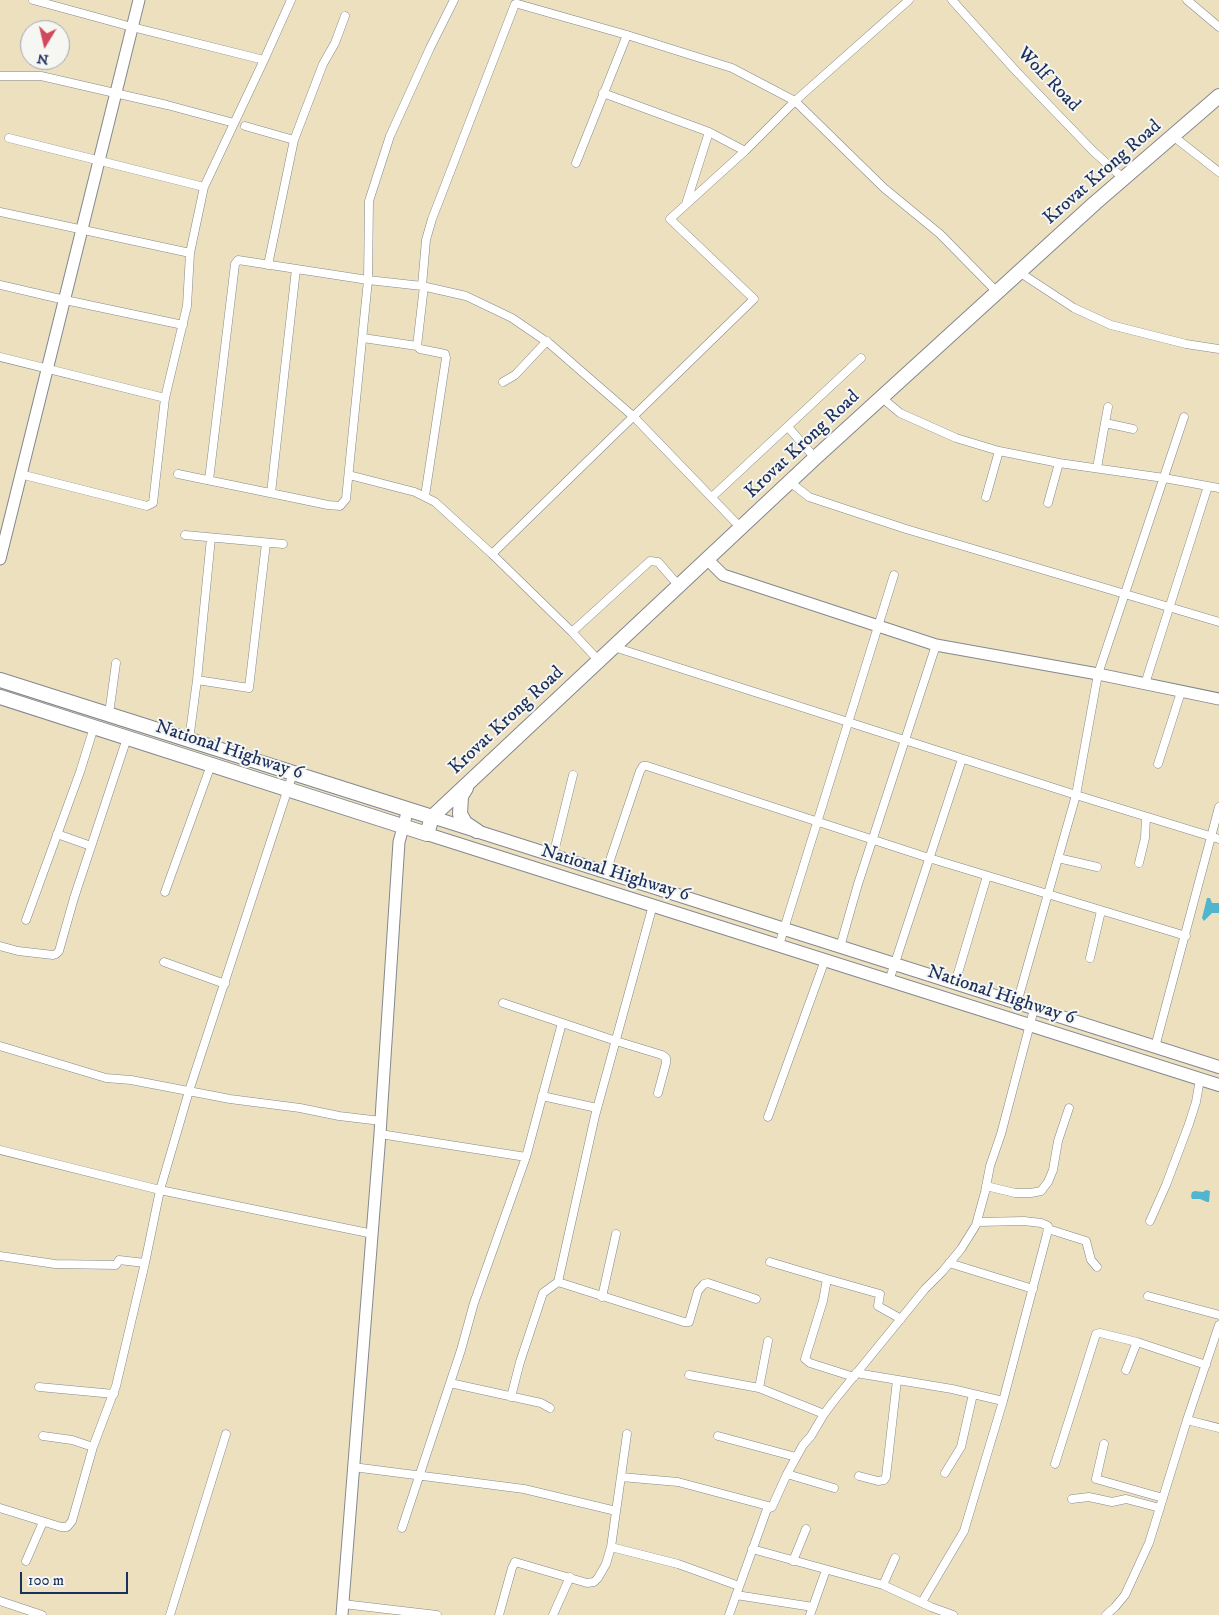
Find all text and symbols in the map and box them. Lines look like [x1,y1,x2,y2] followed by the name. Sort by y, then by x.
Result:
[20,20,70,70] north arrow
[1012,43,1084,117] street label: Wolf Road
[36,49,50,69] text: N
[1039,116,1167,230] street label: Krovat Krong Road
[741,386,865,504] street label: Krovat Krong Road
[445,662,569,780] street label: Krovat Krong Road
[152,716,306,786] street label: National Highway 6
[538,841,692,907] street label: National Highway 6
[924,961,1078,1031] street label: National Highway 6
[22,1562,130,1594] scale bar
[28,1571,64,1590] text: 100 m

